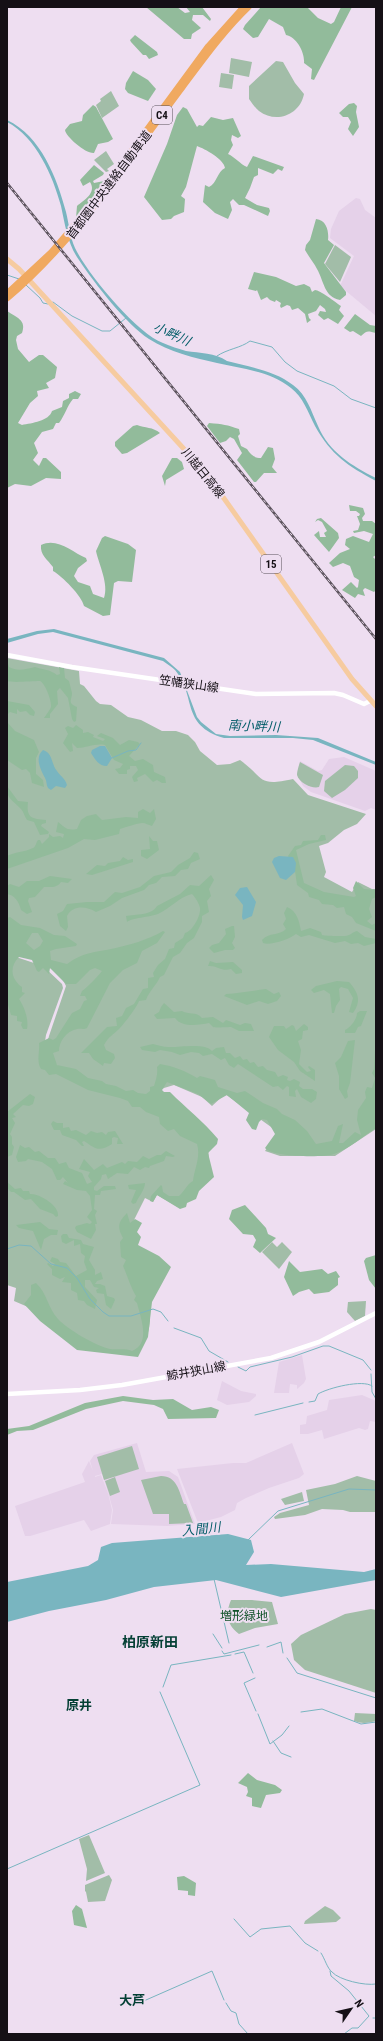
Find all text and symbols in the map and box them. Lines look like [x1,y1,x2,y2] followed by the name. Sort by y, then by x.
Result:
[152,106,172,124] road number: C4
[64,128,154,242] street label: 首都圏中央連絡自動車道
[151,319,195,350] water label: 小畔川
[179,445,227,501] street label: 川越日高線
[261,555,281,573] road number: 15
[158,673,220,695] street label: 笠幡狭山線
[228,718,282,734] water label: 南小畔川
[165,1359,227,1383] street label: 鯨井狭山線
[181,1519,223,1538] water label: 入間川
[220,1609,268,1623] park label: 増形緑地
[122,1634,178,1650] district label: 柏原新田
[66,1698,92,1713] district label: 原井
[331,1989,371,2029] north arrow
[119,1993,145,2008] district label: 大芦
[352,1997,366,2010] text: N

